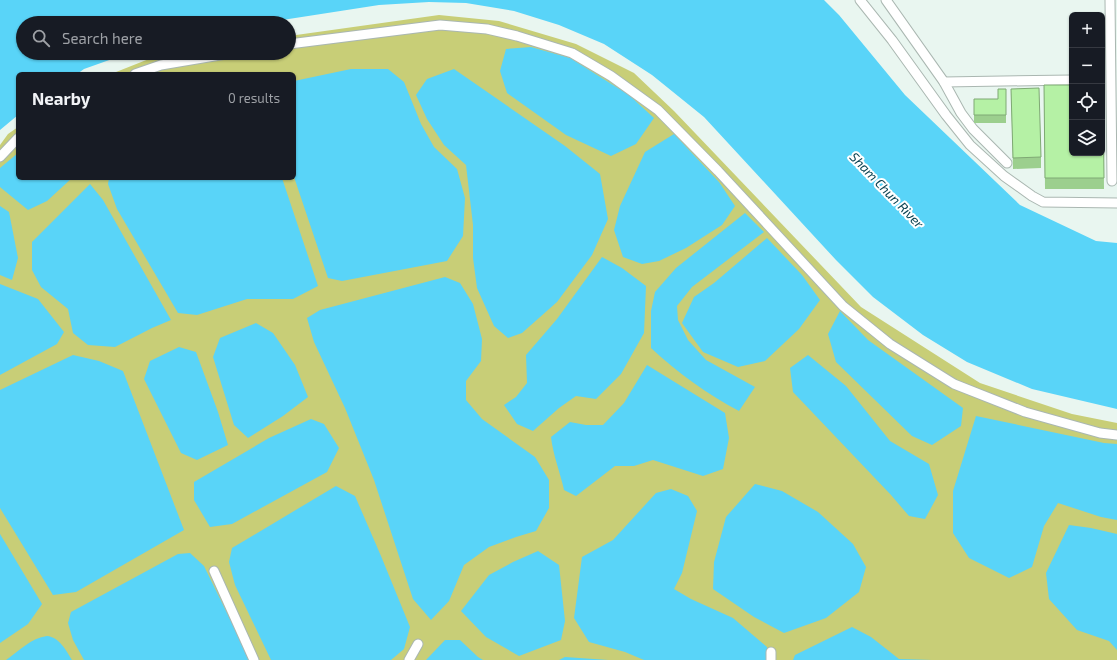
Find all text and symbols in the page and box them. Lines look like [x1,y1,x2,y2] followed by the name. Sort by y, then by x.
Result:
[1069,12,1105,156] map controls
[1069,12,1105,48] button: +
[16,16,296,60] search box
[30,27,52,49] icon: search
[62,29,143,47] text: Search here
[1069,48,1105,84] button: −
[1069,84,1105,120] button: locate
[32,88,90,108] text: Nearby
[228,90,280,106] text: 0 results
[1069,120,1105,156] button: layers
[847,149,928,232] water label: Sham Chun River

